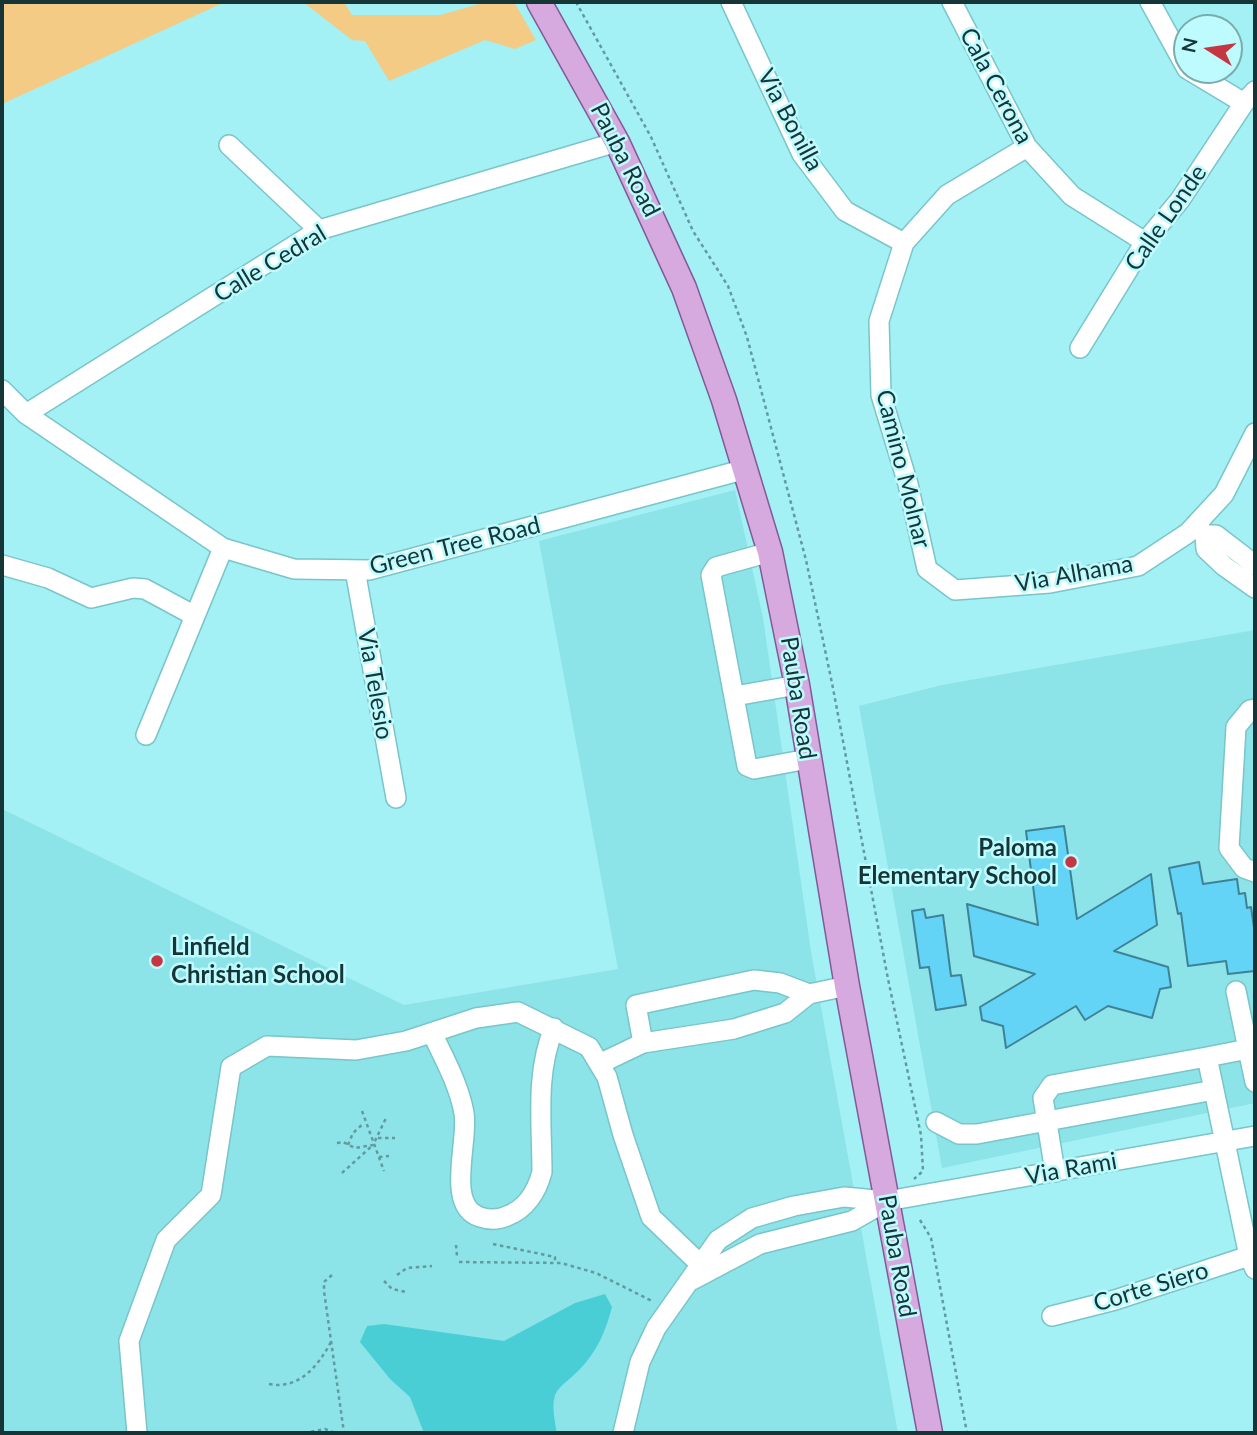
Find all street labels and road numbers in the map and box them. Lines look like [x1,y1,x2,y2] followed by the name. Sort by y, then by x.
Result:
[953,23,1039,149] street label: Cala Cerona
[751,64,829,176] street label: Via Bonilla
[584,98,666,222] street label: Pauba Road
[1119,160,1213,276] street label: Calle Londe
[209,219,331,309] street label: Calle Cedral
[869,387,937,551] street label: Camino Molnar
[367,511,543,581] street label: Green Tree Road
[1013,549,1135,599] street label: Via Alhama
[351,626,399,742] street label: Via Telesio
[774,634,822,762] street label: Pauba Road
[1023,1147,1119,1191] street label: Via Rami
[872,1192,922,1320] street label: Pauba Road
[1090,1256,1212,1318] street label: Corte Siero

